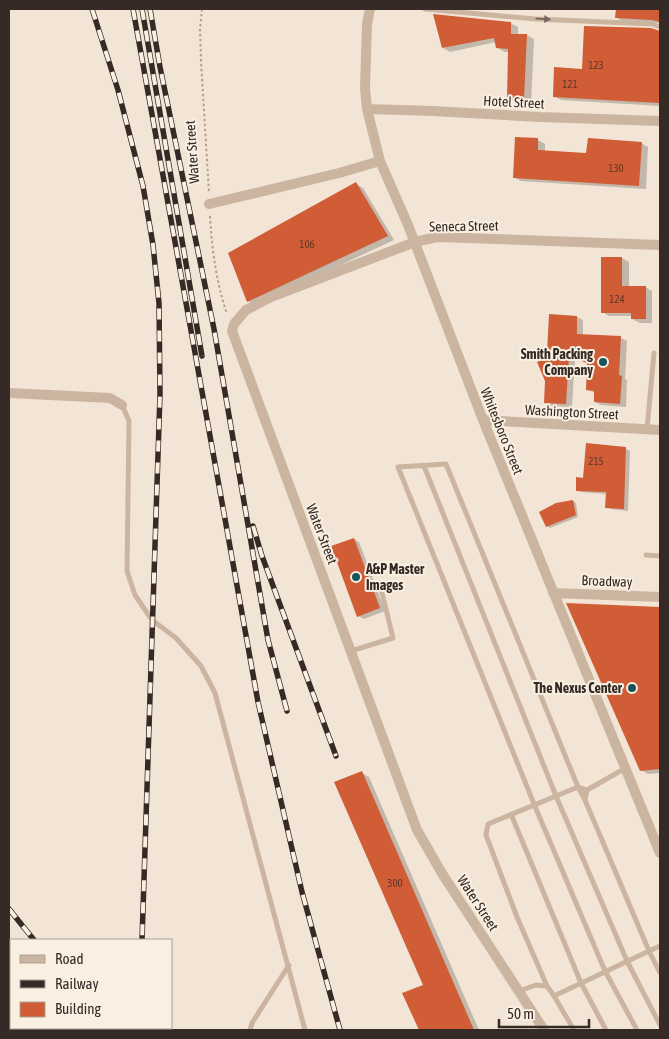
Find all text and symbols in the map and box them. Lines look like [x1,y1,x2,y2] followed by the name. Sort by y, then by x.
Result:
[536,16,552,24] one-way arrow
[588,59,604,71] house number: 123
[562,78,578,90] house number: 121
[483,92,545,112] street label: Hotel Street
[182,120,202,184] street label: Water Street
[608,162,624,174] house number: 130
[429,217,499,235] street label: Seneca Street
[299,238,315,250] house number: 106
[609,293,625,305] house number: 124
[521,346,594,378] place label: Smith Packing Company
[597,356,609,368] marker: Smith Packing Company
[477,385,527,477] street label: Whitesboro Street
[525,402,619,422] street label: Washington Street
[588,455,604,467] house number: 215
[303,502,341,566] street label: Water Street
[365,561,425,593] place label: A&P Master Images
[350,571,362,583] marker: A&P Master Images
[581,572,633,590] street label: Broadway
[533,680,623,696] place label: The Nexus Center
[626,682,638,694] marker: The Nexus Center
[454,872,502,934] street label: Water Street
[387,877,403,889] house number: 300
[10,939,172,1029] legend
[55,950,84,967] text: Road
[55,975,99,992] text: Railway
[499,996,589,1028] scale bar
[55,1000,101,1017] text: Building
[507,1005,534,1022] text: 50 m

